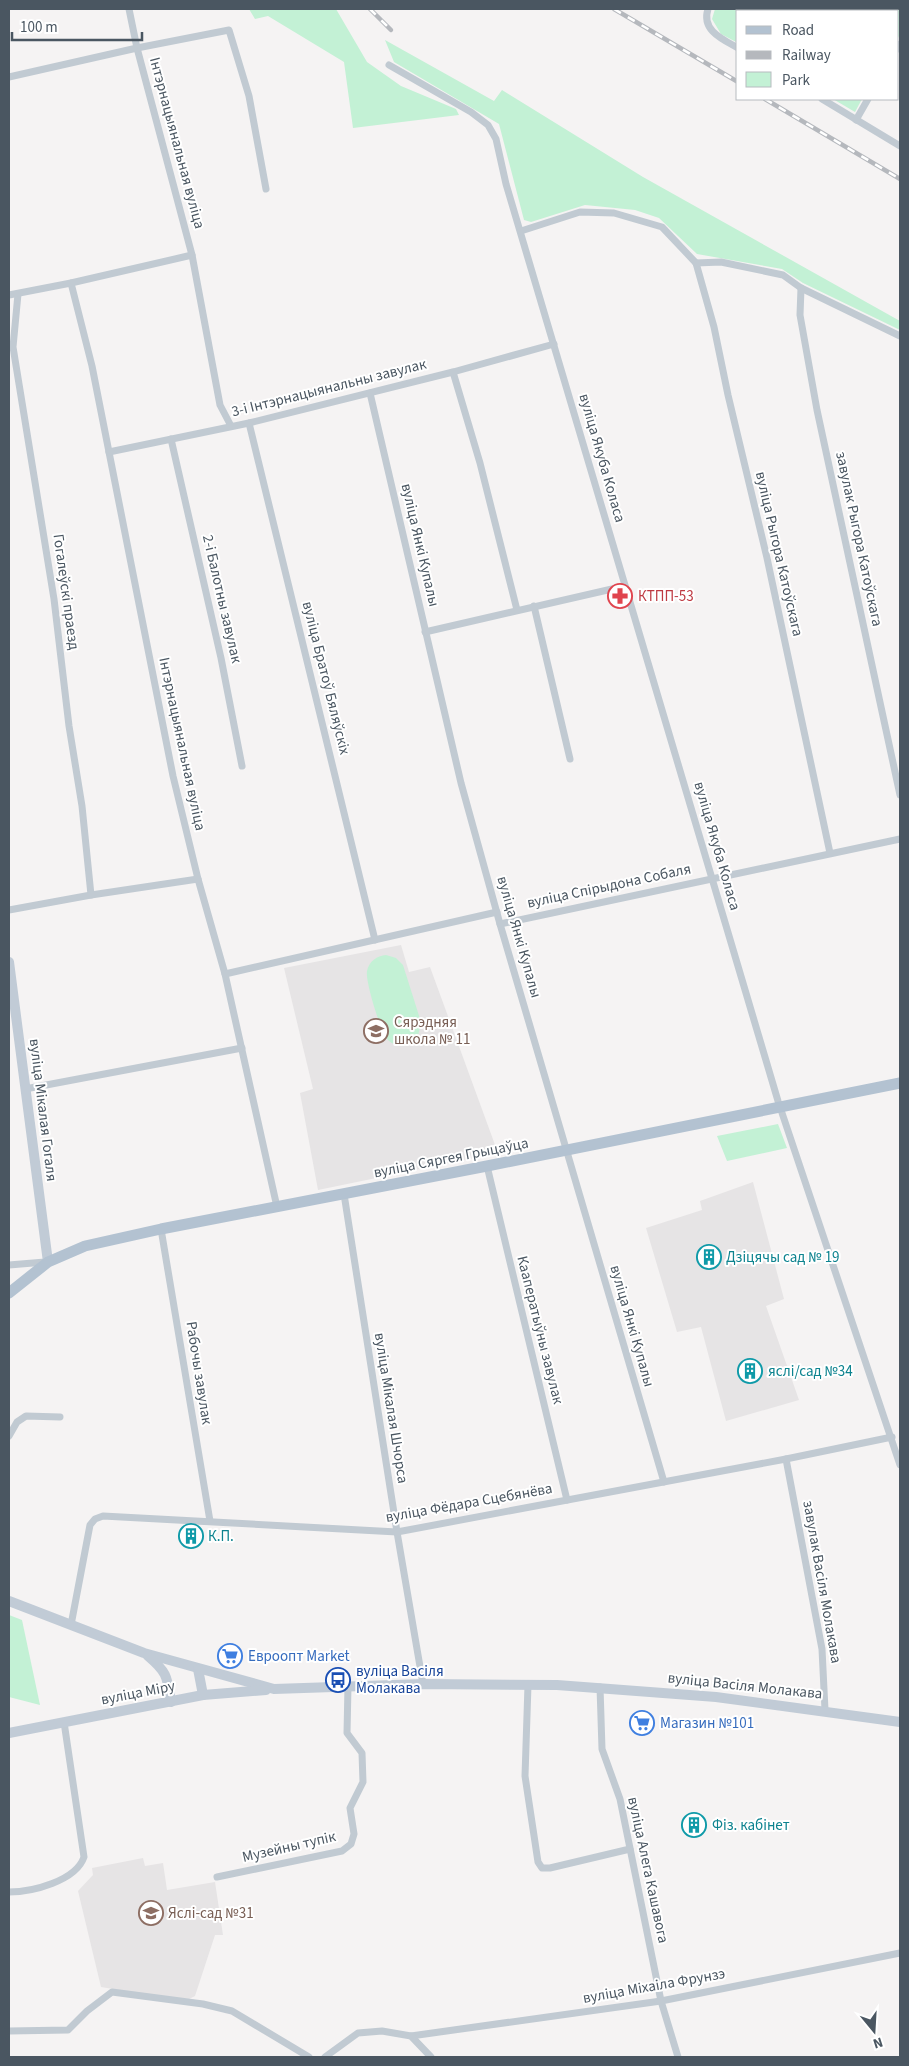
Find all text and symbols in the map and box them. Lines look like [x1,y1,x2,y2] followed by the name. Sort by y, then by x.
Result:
[12,10,142,42] scale bar
[736,10,899,100] legend
[20,17,58,38] text: 100 m
[782,20,814,41] text: Road
[782,45,831,66] text: Railway
[144,55,210,231] street label: Інтэрнацыянальная вуліца
[782,70,811,91] text: Park
[229,353,429,422] street label: 3-і Інтэрнацыянальны завулак
[574,391,630,525] street label: вуліца Якуба Коласа
[830,450,888,628] street label: завулак Рыгора Катоўскага
[750,469,808,639] street label: вуліца Рыгора Катоўскага
[396,481,444,609] street label: вуліца Янкі Купалы
[47,533,85,651] street label: Гогалеўскі праезд
[197,533,247,666] street label: 2-і Балотны завулак
[607,583,633,609] pharmacy icon: КТПП-53
[638,586,694,607] place label: КТПП-53
[297,599,355,757] street label: вуліца Братоў Бяляўскіх
[153,655,211,833] street label: Інтэрнацыянальная вуліца
[689,779,745,913] street label: вуліца Якуба Коласа
[525,858,693,914] street label: вуліца Спірыдона Собаля
[492,874,546,1000] street label: вуліца Янкі Купалы
[394,1012,470,1050] place label: Сярэдняя школа № 11
[363,1018,389,1044] school or university icon: Сярэдняя школа № 11
[24,1037,62,1183] street label: вуліца Мікалая Гогаля
[372,1133,530,1183] street label: вуліца Сяргея Грыцаўца
[696,1244,722,1270] building icon: Дзіцячы сад № 19
[726,1247,840,1268] place label: Дзіцячы сад № 19
[511,1254,569,1407] street label: Кааператыўны завулак
[605,1263,659,1389] street label: вуліца Янкі Купалы
[180,1320,218,1427] street label: Рабочы завулак
[369,1331,413,1485] street label: вуліца Мікалая Шчорса
[737,1358,763,1384] building icon: яслі/сад №34
[768,1361,853,1382] place label: яслі/сад №34
[384,1478,554,1528] street label: вуліца Фёдара Сцебянёва
[797,1499,847,1665] street label: завулак Васіля Молакава
[178,1523,204,1549] building icon: К.П.
[208,1526,234,1547] place label: К.П.
[217,1643,243,1669] supermarket icon: Евроопт Market
[248,1646,350,1667] place label: Евроопт Market
[356,1661,444,1699] place label: вуліца Васіля Молакава
[325,1667,351,1693] bus stop icon: вуліца Васіля Молакава
[667,1667,823,1705] street label: вуліца Васіля Молакава
[99,1676,177,1710] street label: вуліца Міру
[629,1710,655,1736] supermarket icon: Магазин №101
[660,1713,754,1734] place label: Магазин №101
[622,1795,674,1945] street label: вуліца Алега Кашавога
[681,1812,707,1838] building icon: Фіз. кабінет
[712,1815,790,1836] place label: Фіз. кабінет
[240,1826,338,1868] street label: Музейны тупік
[138,1900,164,1926] school or university icon: Яслі-сад №31
[168,1903,254,1924] place label: Яслі-сад №31
[581,1963,727,2009] street label: вуліца Міхаіла Фрунзэ
[849,2006,899,2056] north arrow
[870,2031,885,2053] text: N

